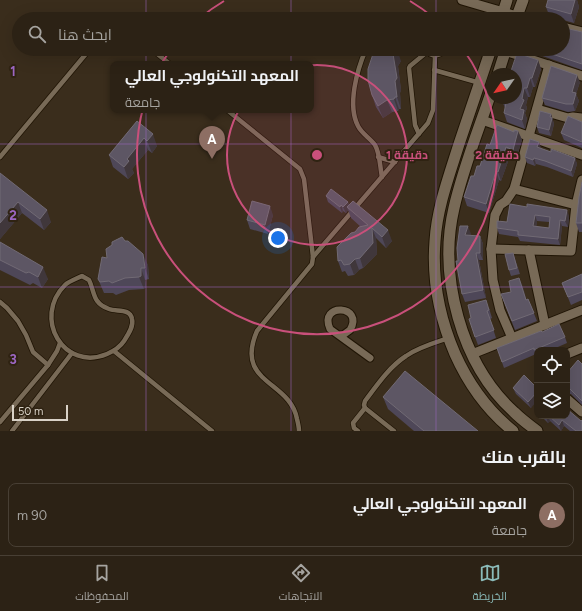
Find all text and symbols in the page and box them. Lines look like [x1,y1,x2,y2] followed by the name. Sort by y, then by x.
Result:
[12,12,570,56] search box
[26,23,48,45] icon: search
[58,26,112,44] text: ابحث هنا
[110,61,314,113] popup
[10,64,16,79] text: 1
[125,67,299,85] text: المعهد التكنولوجي العالي
[486,68,522,104] north arrow
[125,95,160,110] text: جامعة
[199,126,225,159] pin: A
[310,148,324,162] centre of rings
[386,148,428,162] text: 1 دقيقة
[475,148,519,162] text: 2 دقيقة
[9,208,17,223] text: 2
[268,228,288,248] your location
[534,347,570,419] map controls
[534,347,570,383] button: locate
[9,352,17,367] text: 3
[534,383,570,419] button: layers
[12,403,68,422] scale bar
[18,405,43,418] text: 50 m
[482,447,566,467] text: بالقرب منك
[353,495,527,513] text: المعهد التكنولوجي العالي
[17,508,47,523] text: 90 m
[547,508,557,523] text: A
[492,523,527,538] text: جامعة
[75,562,129,606] tab: المحفوظات
[279,562,322,606] tab: الاتجاهات
[473,562,507,606] tab: الخريطة

